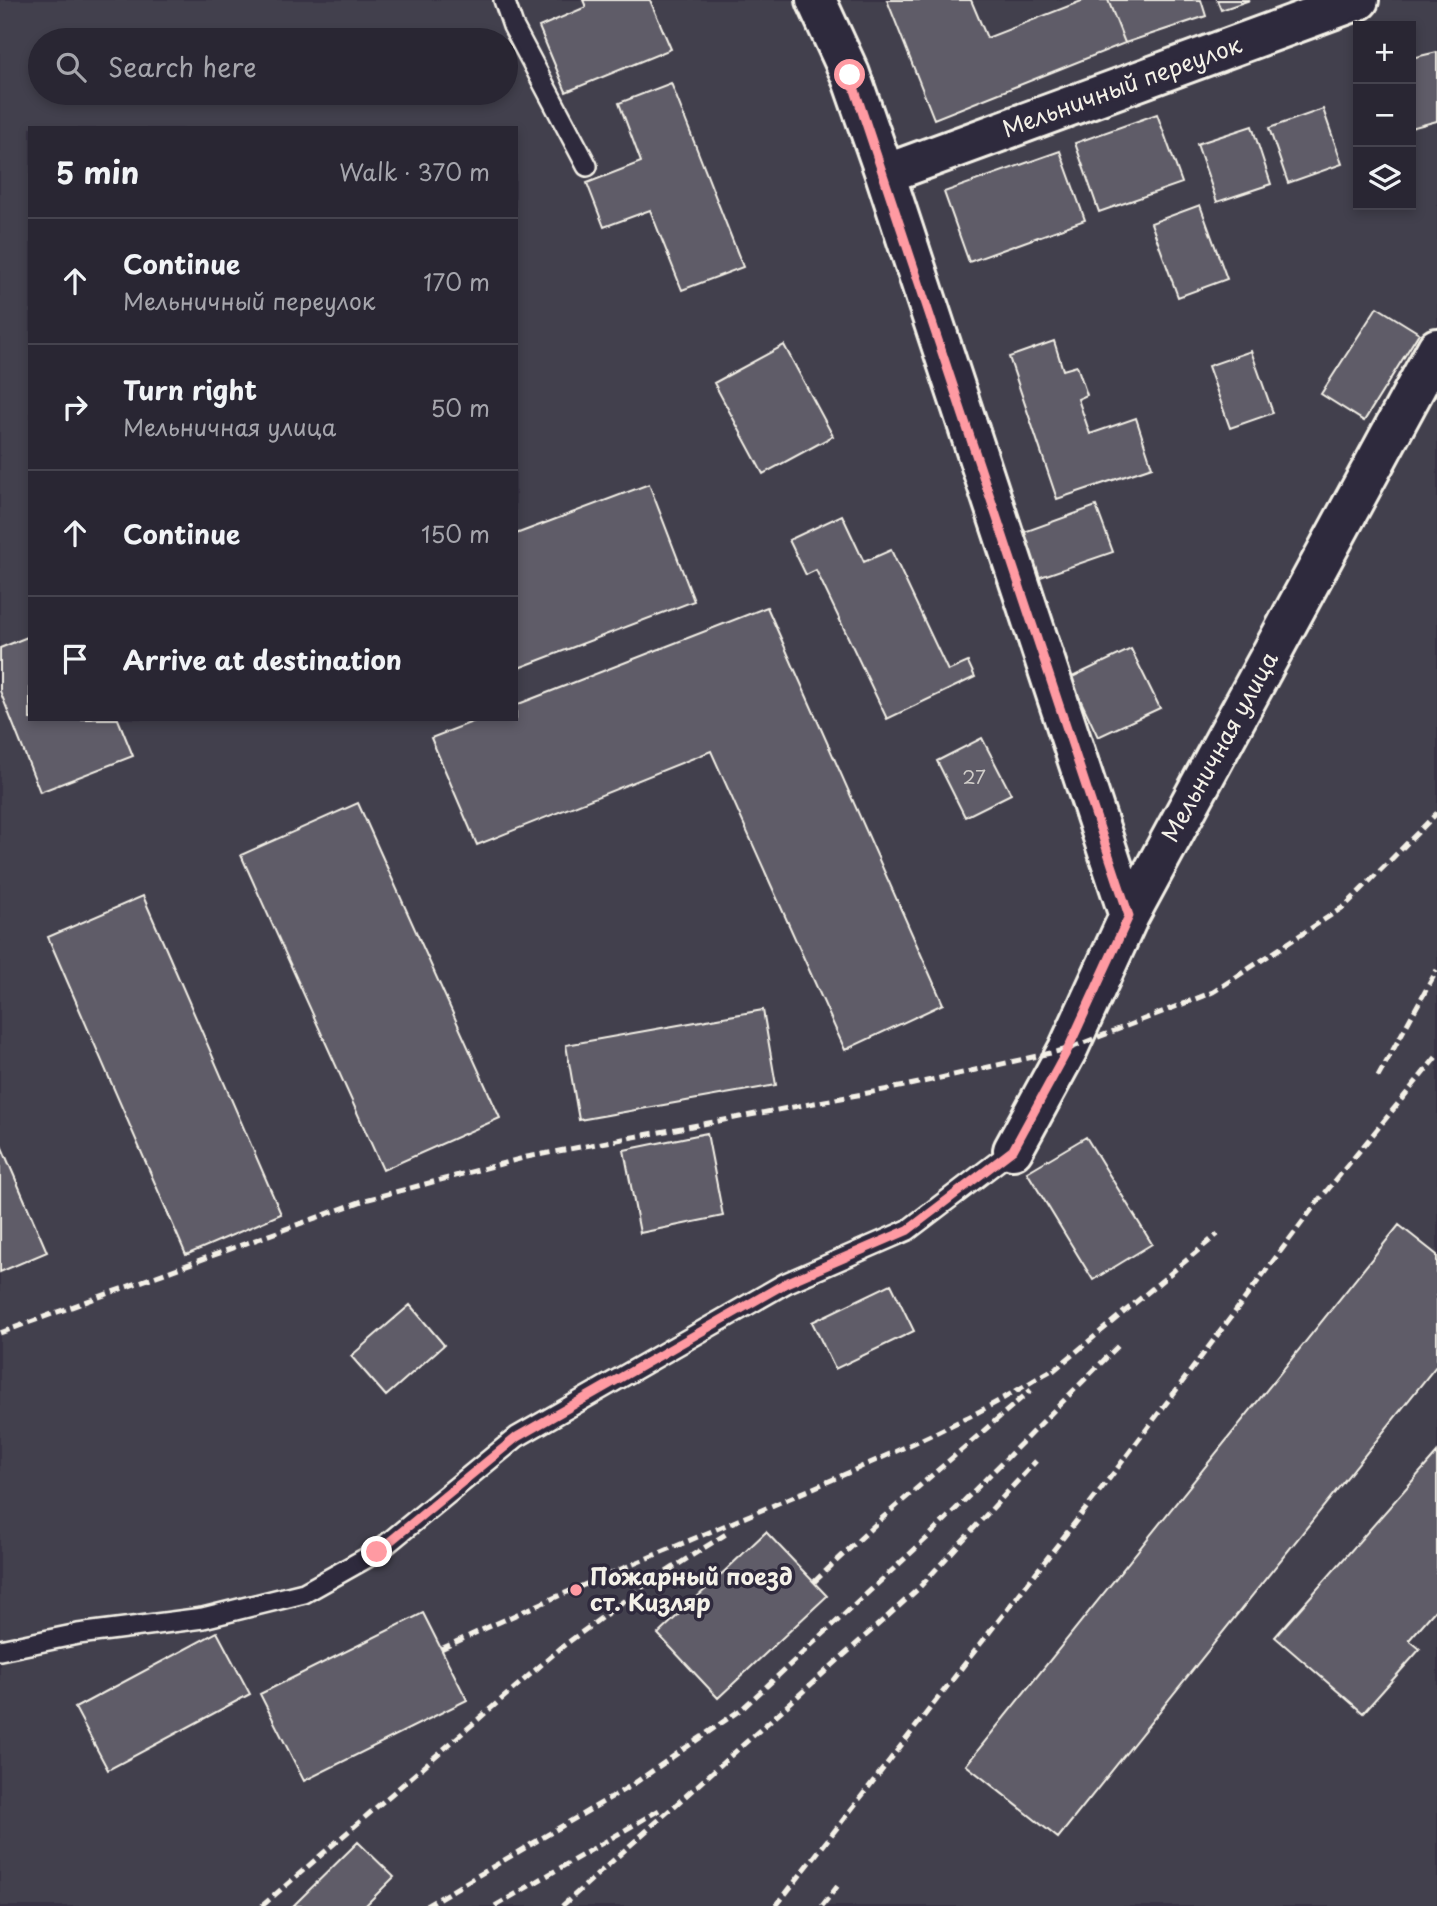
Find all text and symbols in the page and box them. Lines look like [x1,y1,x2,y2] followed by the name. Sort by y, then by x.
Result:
[1353,21,1416,210] map controls
[1353,21,1416,84] button: +
[997,26,1246,145] street label: Мельничный переулок
[28,28,518,105] search box
[108,47,257,86] text: Search here
[52,48,90,86] icon: search
[834,59,865,90] route start
[1353,84,1416,147] button: −
[1353,147,1416,210] button: layers
[56,149,139,194] text: 5 min
[339,154,490,189] text: Walk · 370 m
[123,244,240,283] text: Continue
[56,262,94,300] icon: ahead
[423,264,490,299] text: 170 m
[123,283,375,318] text: Мельничный переулок
[123,370,257,409] text: Turn right
[56,388,94,426] icon: right
[430,390,490,425] text: 50 m
[123,409,336,444] text: Мельничная улица
[56,514,94,552] icon: ahead
[123,514,240,553] text: Continue
[421,516,490,551] text: 150 m
[56,640,94,678] icon: arrive
[123,640,402,679] text: Arrive at destination
[1152,644,1286,848] street label: Мельничная улица
[962,762,986,790] house number: 27
[361,1536,392,1567] route end
[590,1558,793,1619] place label: Пожарный поезд ст. Кизляр
[568,1582,584,1598] marker: Пожарный поезд ст. Кизляр

